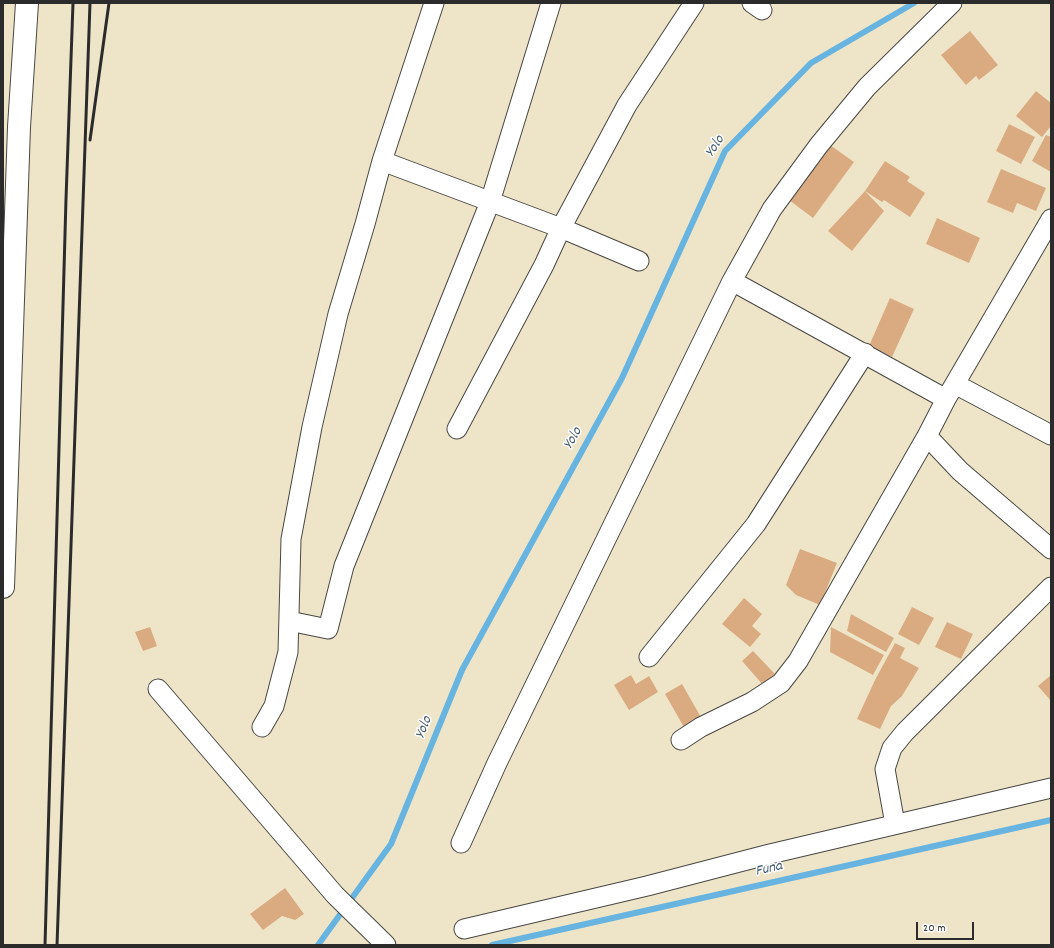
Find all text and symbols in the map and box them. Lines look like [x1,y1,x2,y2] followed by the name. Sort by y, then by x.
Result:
[702,133,730,161] water label: Yolo
[561,425,587,453] water label: Yolo
[412,714,438,742] water label: Yolo
[754,858,784,882] water label: Funa
[918,914,976,940] scale bar
[923,920,946,937] text: 20 m

